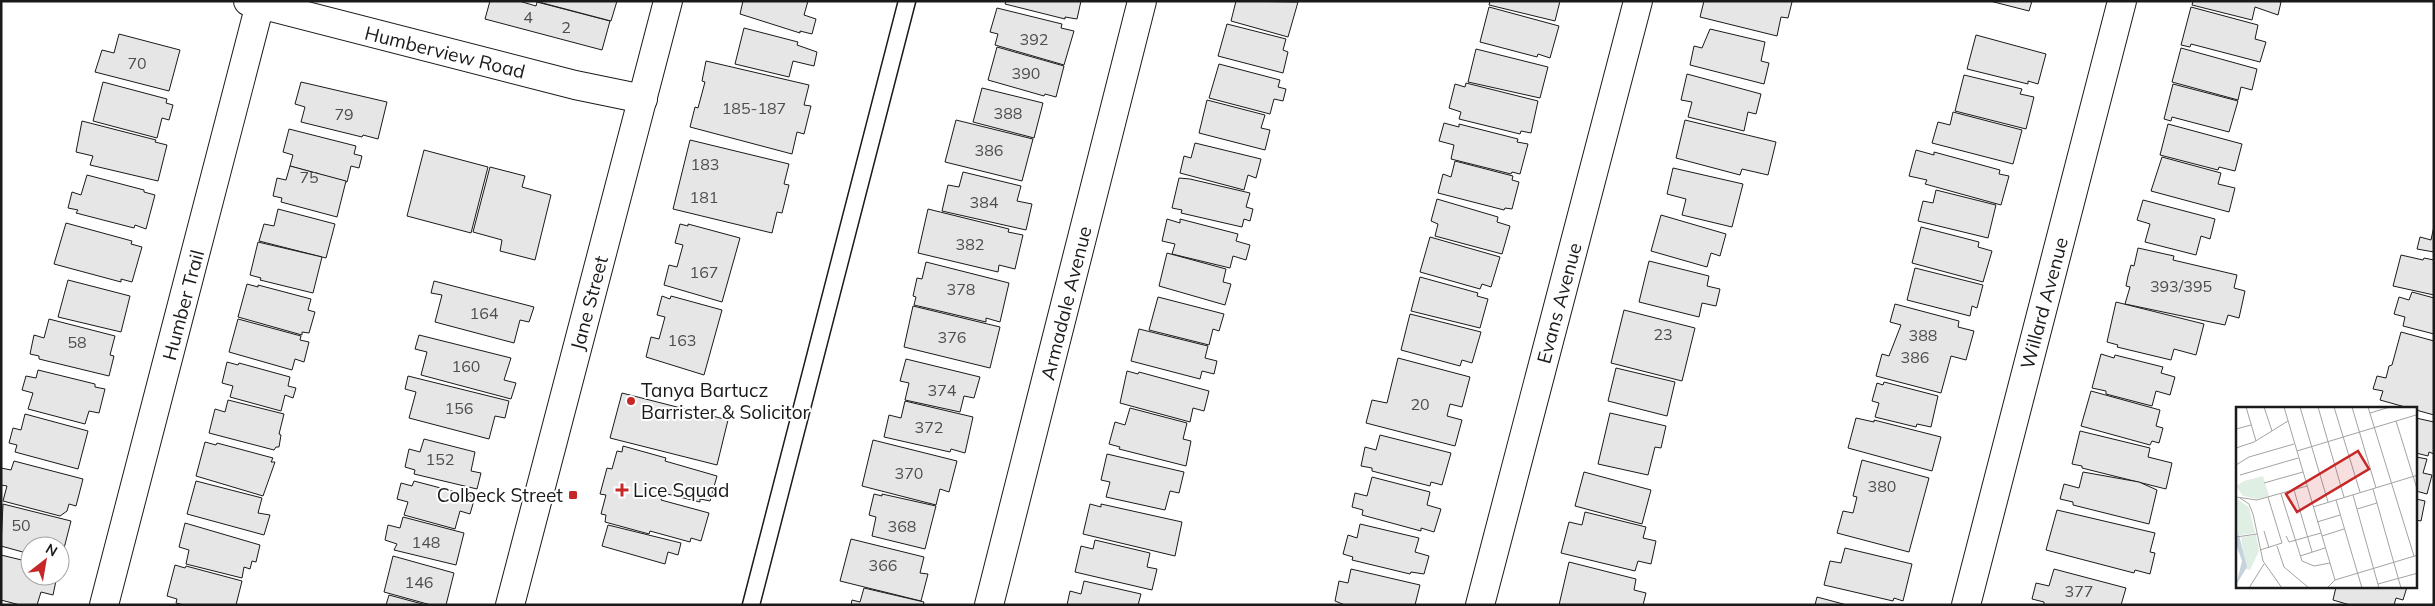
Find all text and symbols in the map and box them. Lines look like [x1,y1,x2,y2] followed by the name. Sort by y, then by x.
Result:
[523,7,533,27] house number: 4
[561,17,571,37] house number: 2
[362,20,528,84] street label: Humberview Road
[1020,29,1048,49] house number: 392
[127,53,147,73] house number: 70
[1012,63,1040,83] house number: 390
[722,98,786,118] house number: 185-187
[994,103,1022,123] house number: 388
[334,104,354,124] house number: 79
[975,140,1003,160] house number: 386
[691,154,719,174] house number: 183
[299,167,319,187] house number: 75
[690,187,718,207] house number: 181
[970,192,999,212] house number: 384
[1035,224,1097,382] street label: Armadale Avenue
[956,234,984,254] house number: 382
[2015,234,2073,372] street label: Willard Avenue
[1531,240,1587,366] street label: Evans Avenue
[157,247,209,363] street label: Humber Trail
[565,253,613,353] street label: Jane Street
[690,262,718,282] house number: 167
[2150,276,2212,296] house number: 393/395
[947,279,975,299] house number: 378
[470,303,499,323] house number: 164
[1653,324,1673,344] house number: 23
[1909,325,1937,345] house number: 388
[938,327,966,347] house number: 376
[668,330,696,350] house number: 163
[67,332,87,352] house number: 58
[1901,347,1929,367] house number: 386
[452,356,480,376] house number: 160
[641,378,809,424] place label: Tanya Bartucz Barrister & Solicitor
[928,380,957,400] house number: 374
[1410,394,1430,414] house number: 20
[625,395,637,407] marker: Tanya Bartucz Barrister & Solicitor
[445,398,473,418] house number: 156
[2236,407,2418,588] inset map
[915,417,943,437] house number: 372
[426,449,454,469] house number: 152
[895,463,923,483] house number: 370
[1868,476,1896,496] house number: 380
[633,478,729,502] place label: Lice Squad
[437,483,563,507] place label: Colbeck Street
[615,483,629,497] marker: Lice Squad
[567,489,579,501] marker: Colbeck Street
[11,515,31,535] house number: 50
[888,516,916,536] house number: 368
[412,532,440,552] house number: 148
[20,536,70,586] north arrow
[43,539,61,560] text: N
[869,555,897,575] house number: 366
[405,572,433,592] house number: 146
[2065,581,2093,601] house number: 377

